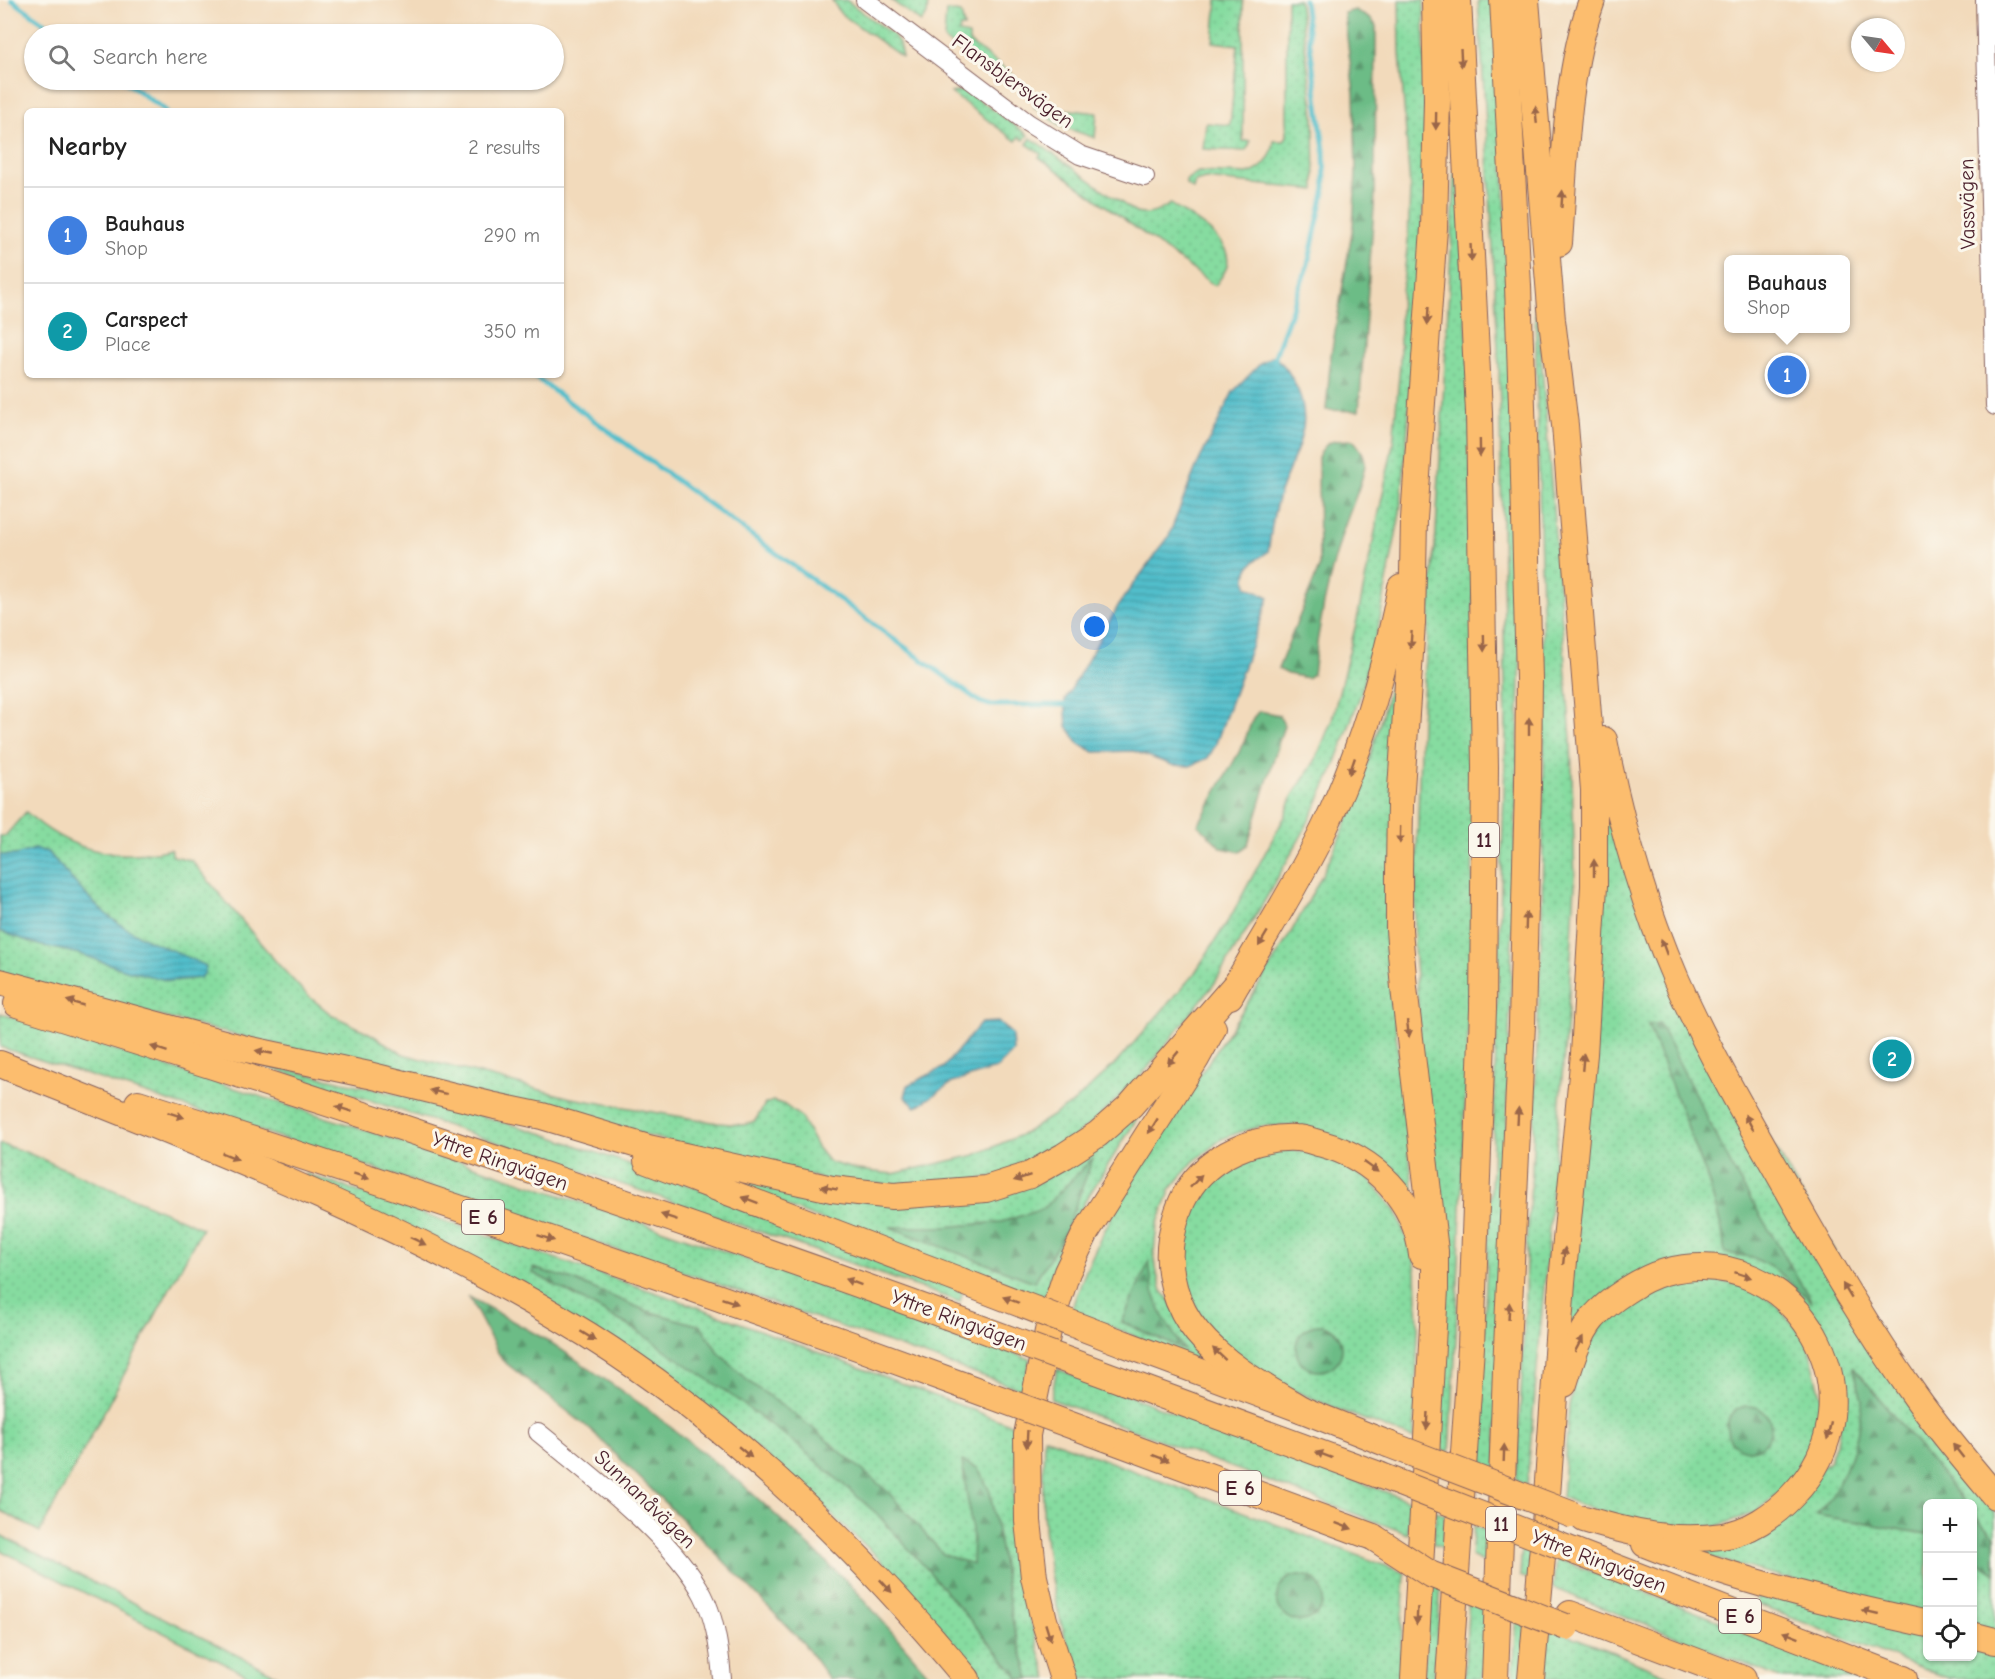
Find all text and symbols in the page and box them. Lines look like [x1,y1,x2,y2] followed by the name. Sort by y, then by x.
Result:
[1851,18,1905,72] north arrow
[24,24,564,90] search box
[948,29,1078,133] street label: Flansbjersvägen
[45,41,78,74] icon: search
[93,44,208,70] text: Search here
[1456,49,1466,68] one-way arrow
[1531,106,1541,125] one-way arrow
[1432,112,1441,131] one-way arrow
[48,132,127,162] text: Nearby
[468,136,540,159] text: 2 results
[1954,158,1980,250] street label: Vassvägen
[1557,189,1567,208] one-way arrow
[105,211,185,237] text: Bauhaus
[64,224,71,247] text: 1
[484,224,540,247] text: 290 m
[105,237,148,260] text: Shop
[1466,244,1475,263] one-way arrow
[1724,255,1850,333] popup
[1747,270,1827,296] text: Bauhaus
[1747,296,1790,319] text: Shop
[105,307,187,333] text: Carspect
[1424,307,1433,326] one-way arrow
[63,320,72,343] text: 2
[484,320,540,343] text: 350 m
[105,333,151,356] text: Place
[1768,352,1806,398] pin: 1
[1475,438,1485,457] one-way arrow
[1080,612,1109,641] your location
[1406,631,1415,650] one-way arrow
[1479,633,1489,652] one-way arrow
[1524,717,1534,736] one-way arrow
[1346,757,1356,775] one-way arrow
[1469,823,1499,857] road number: 11
[1395,825,1405,844] one-way arrow
[1589,858,1599,877] one-way arrow
[1521,912,1530,931] one-way arrow
[1258,931,1269,947] one-way arrow
[1659,938,1669,956] one-way arrow
[66,998,84,1007] one-way arrow
[1403,1020,1413,1039] one-way arrow
[1872,1036,1912,1082] pin: 2
[150,1044,168,1053] one-way arrow
[254,1047,273,1056] one-way arrow
[1167,1050,1180,1065] one-way arrow
[1578,1053,1588,1072] one-way arrow
[429,1086,447,1096] one-way arrow
[335,1104,353,1113] one-way arrow
[1513,1107,1522,1126] one-way arrow
[167,1111,185,1120] one-way arrow
[1744,1113,1754,1130] one-way arrow
[1148,1118,1159,1134] one-way arrow
[429,1126,571,1196] street label: Yttre Ringvägen
[221,1152,239,1161] one-way arrow
[1363,1161,1378,1173] one-way arrow
[352,1172,370,1181] one-way arrow
[1013,1174,1031,1183] one-way arrow
[1189,1174,1203,1189] one-way arrow
[820,1183,839,1192] one-way arrow
[740,1194,758,1204] one-way arrow
[462,1200,504,1234] road number: E 6
[659,1212,677,1221] one-way arrow
[537,1233,555,1243] one-way arrow
[410,1236,427,1245] one-way arrow
[1560,1247,1569,1266] one-way arrow
[1734,1271,1752,1280] one-way arrow
[843,1276,861,1286] one-way arrow
[1842,1282,1852,1299] one-way arrow
[888,1284,1030,1356] street label: Yttre Ringvägen
[1002,1295,1020,1305] one-way arrow
[722,1296,740,1306] one-way arrow
[1504,1302,1514,1321] one-way arrow
[580,1330,596,1341] one-way arrow
[1574,1335,1584,1352] one-way arrow
[1212,1347,1227,1361] one-way arrow
[1423,1412,1432,1431] one-way arrow
[1824,1421,1833,1440] one-way arrow
[1023,1430,1032,1449] one-way arrow
[1499,1443,1508,1462] one-way arrow
[1952,1443,1965,1459] one-way arrow
[589,1445,701,1553] street label: Sunnanåvägen
[737,1445,753,1458] one-way arrow
[1315,1449,1333,1459] one-way arrow
[1152,1454,1170,1464] one-way arrow
[1219,1471,1261,1505] road number: E 6
[1923,1499,1977,1661] map controls
[1923,1499,1977,1553] button: +
[1486,1507,1516,1541] road number: 11
[1335,1522,1353,1532] one-way arrow
[1528,1524,1670,1598] street label: Yttre Ringvägen
[1923,1553,1977,1607] button: −
[879,1578,893,1593] one-way arrow
[1719,1599,1761,1633] road number: E 6
[1861,1606,1880,1616] one-way arrow
[1413,1607,1422,1626] one-way arrow
[1923,1607,1977,1661] button: locate
[1043,1623,1053,1641] one-way arrow
[1781,1630,1799,1640] one-way arrow

